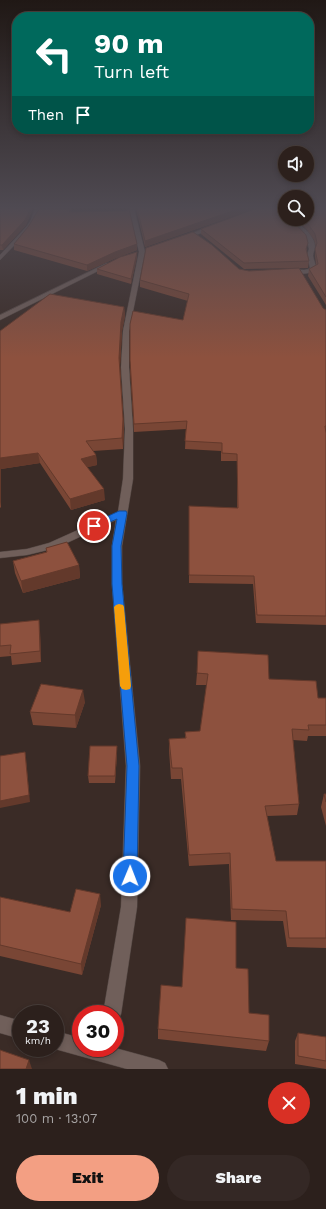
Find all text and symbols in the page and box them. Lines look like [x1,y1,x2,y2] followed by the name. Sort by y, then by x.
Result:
[94,27,164,60] text: 90 m
[28,28,80,80] icon: left
[94,61,169,82] text: Turn left
[72,104,94,126] icon: arrive
[28,106,64,124] text: Then
[278,146,314,226] map controls
[278,146,314,182] button: sound
[278,190,314,226] button: search
[77,509,111,543] pin
[83,515,105,537] icon: arrive
[109,855,151,897] position arrow
[72,1005,124,1057] speed limit sign: 30
[26,1014,50,1038] text: 23
[25,1035,51,1046] text: km/h
[16,1082,78,1110] text: 1 min
[268,1082,310,1124] button: close
[16,1111,97,1126] text: 100 m · 13:07
[16,1155,159,1201] button: Exit
[167,1155,310,1201] button: Share

